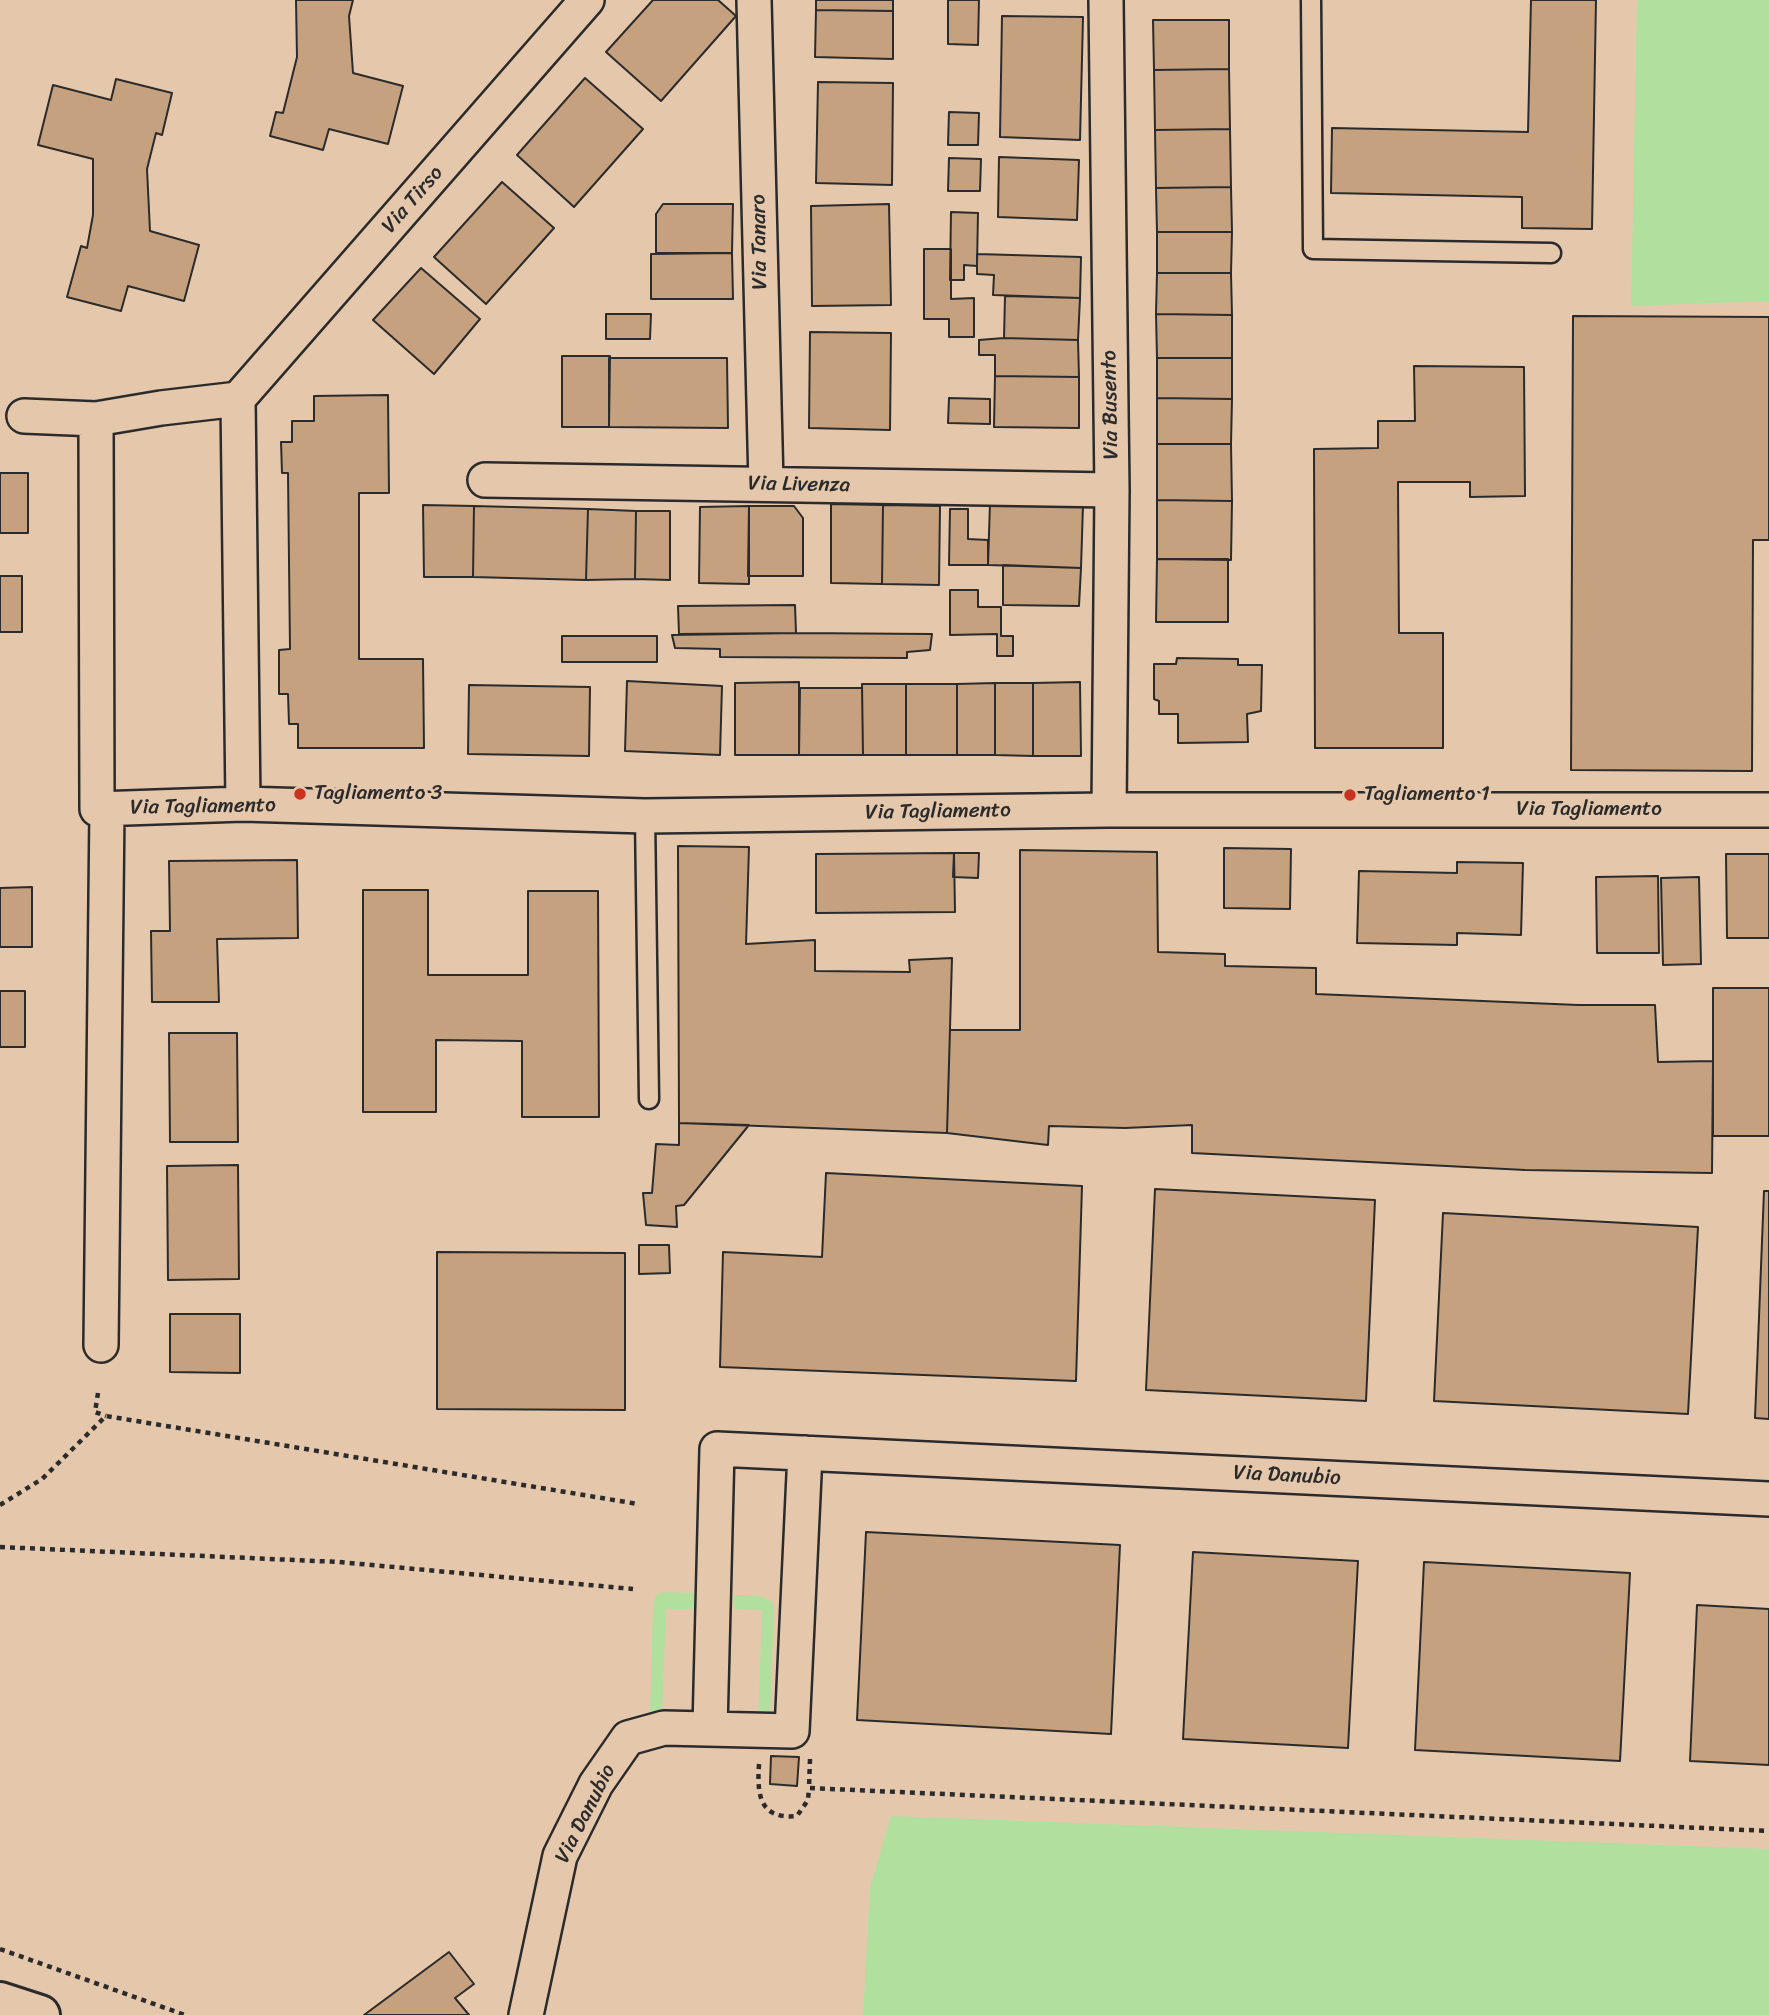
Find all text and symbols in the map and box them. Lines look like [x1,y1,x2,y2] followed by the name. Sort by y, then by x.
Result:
[377,161,449,239] street label: Via Tirso
[747,194,773,290] street label: Via Tanaro
[1097,350,1125,460] street label: Via Busento
[748,472,850,498] street label: Via Livenza
[314,781,442,807] place label: Tagliamento 3
[1364,782,1490,808] place label: Tagliamento 1
[292,786,308,802] marker: Tagliamento 3
[1342,787,1358,803] marker: Tagliamento 1
[130,793,276,821] street label: Via Tagliamento
[1516,797,1662,823] street label: Via Tagliamento
[865,798,1011,826] street label: Via Tagliamento
[1233,1461,1341,1491] street label: Via Danubio
[550,1760,622,1868] street label: Via Danubio

